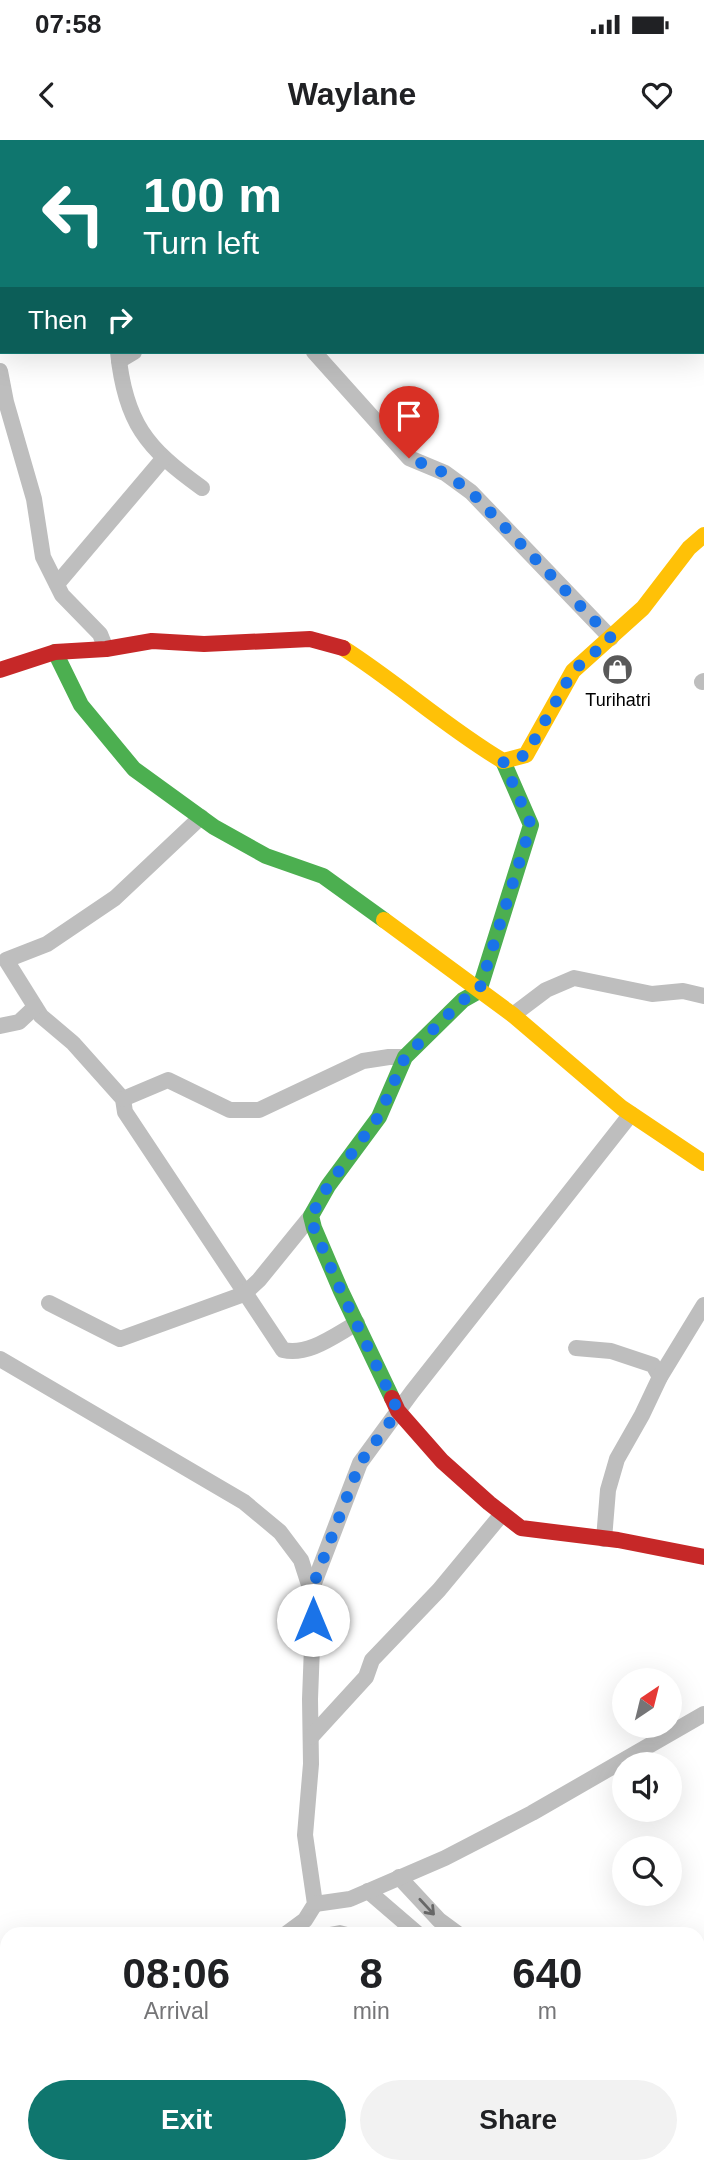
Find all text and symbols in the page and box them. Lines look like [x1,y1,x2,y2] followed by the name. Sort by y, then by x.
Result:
[35,9,102,39] text: 07:58
[28,76,66,114] icon: back
[288,76,416,112] text: Waylane
[638,76,676,114] icon: heart
[28,168,119,259] icon: left
[143,168,282,222] text: 100 m
[143,225,259,261] text: Turn left
[101,301,139,339] icon: right
[28,305,87,335] text: Then
[379,386,439,458] pin
[390,397,428,435] icon: arrive
[601,652,635,686] shop icon: Turihatri
[585,690,651,710] place label: Turihatri
[276,1583,350,1657] position arrow
[612,1668,682,1738] north arrow
[612,1668,682,1906] map controls
[612,1752,682,1822] button: sound
[612,1836,682,1906] button: search
[419,1898,435,1916] one-way arrow
[123,1950,230,1997] text: 08:06
[359,1950,383,1997] text: 8
[512,1950,582,1997] text: 640
[144,1998,209,2024] text: Arrival
[353,1998,390,2024] text: min
[538,1998,557,2024] text: m
[28,2080,346,2160] button: Exit
[360,2080,677,2160] button: Share

